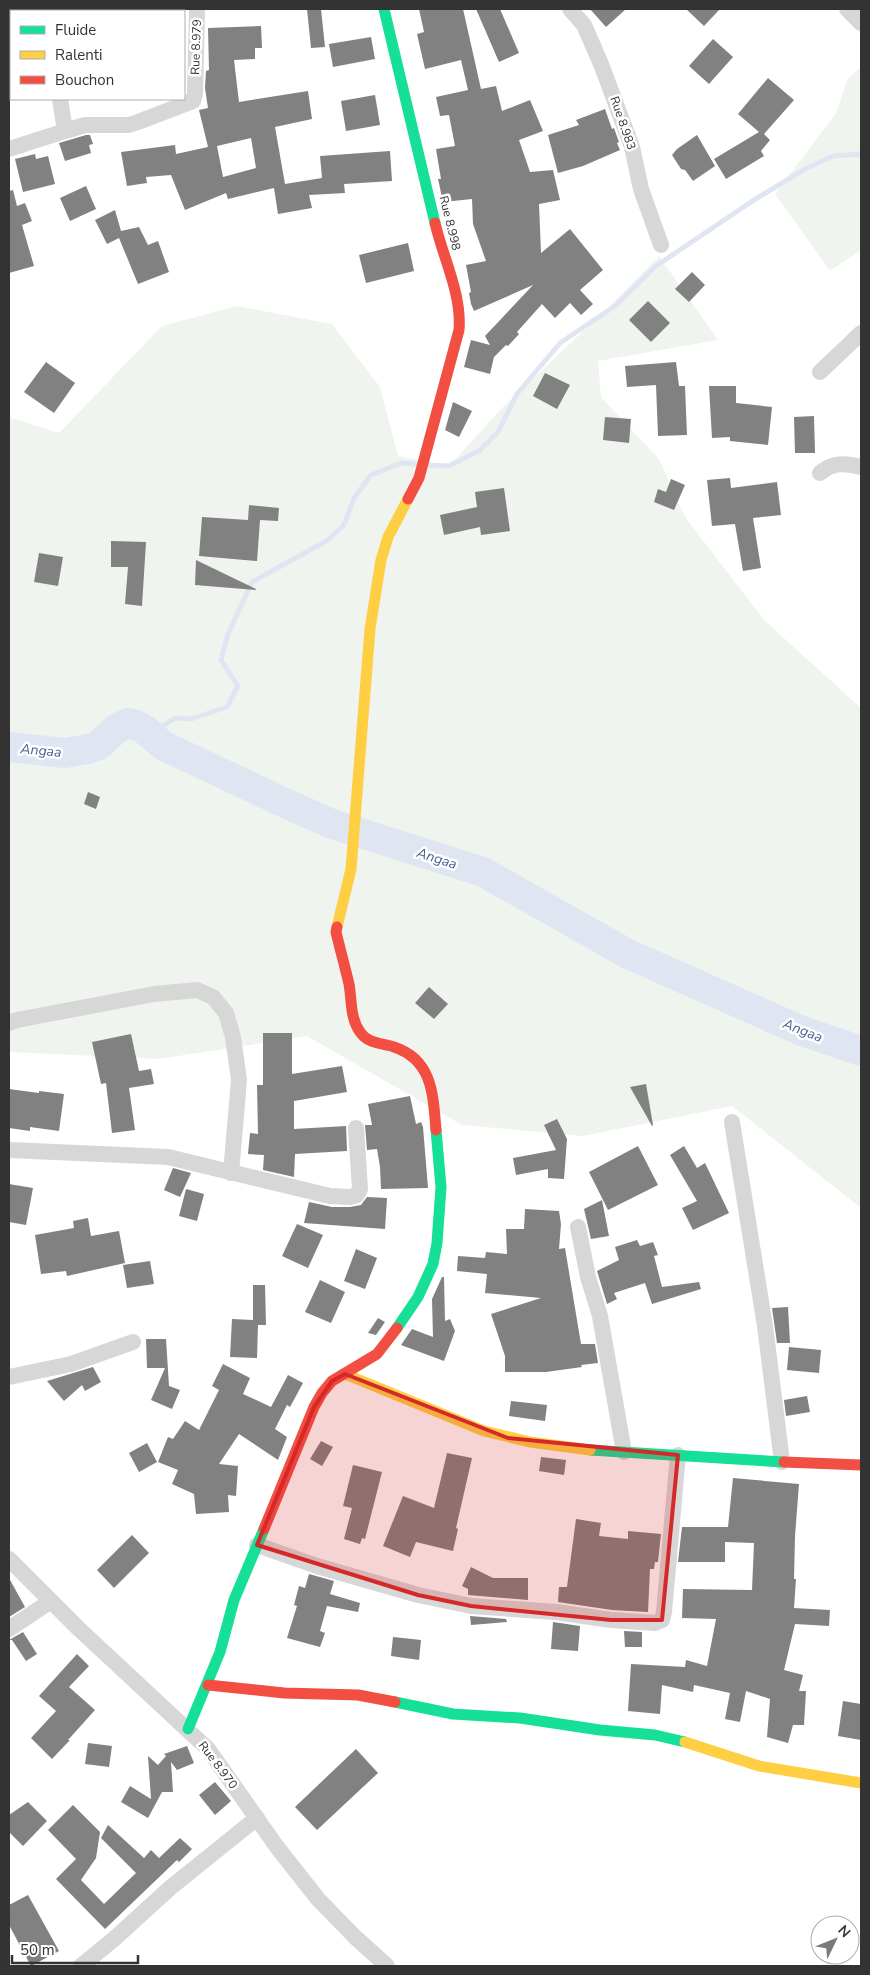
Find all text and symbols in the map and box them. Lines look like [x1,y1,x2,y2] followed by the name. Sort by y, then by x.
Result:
[10,10,185,100] legend
[187,19,205,75] street label: Rue 8.979
[55,20,96,40] text: Fluide
[55,45,103,65] text: Ralenti
[55,70,114,90] text: Bouchon
[606,94,640,152] street label: Rue 8.983
[435,194,465,252] street label: Rue 8.998
[19,739,62,762] water label: Angaa
[413,843,459,874] water label: Angaa
[779,1014,825,1047] water label: Angaa
[195,1738,241,1792] street label: Rue 8.970
[810,1915,860,1965] north arrow
[834,1921,855,1942] text: N
[12,1932,139,1964] scale bar
[20,1940,55,1960] text: 50 m

